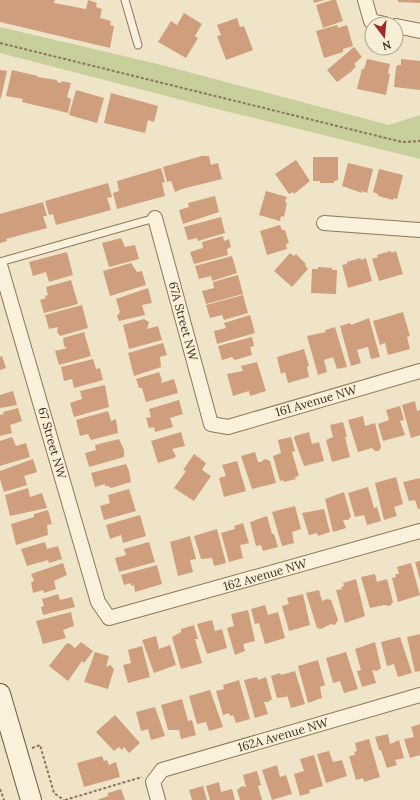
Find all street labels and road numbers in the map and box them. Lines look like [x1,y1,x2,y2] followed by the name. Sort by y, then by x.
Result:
[166,280,201,363] street label: 67A Street NW
[274,381,359,419] street label: 161 Avenue NW
[35,405,70,481] street label: 67 Street NW
[222,555,309,594] street label: 162 Avenue NW
[236,714,331,755] street label: 162A Avenue NW

